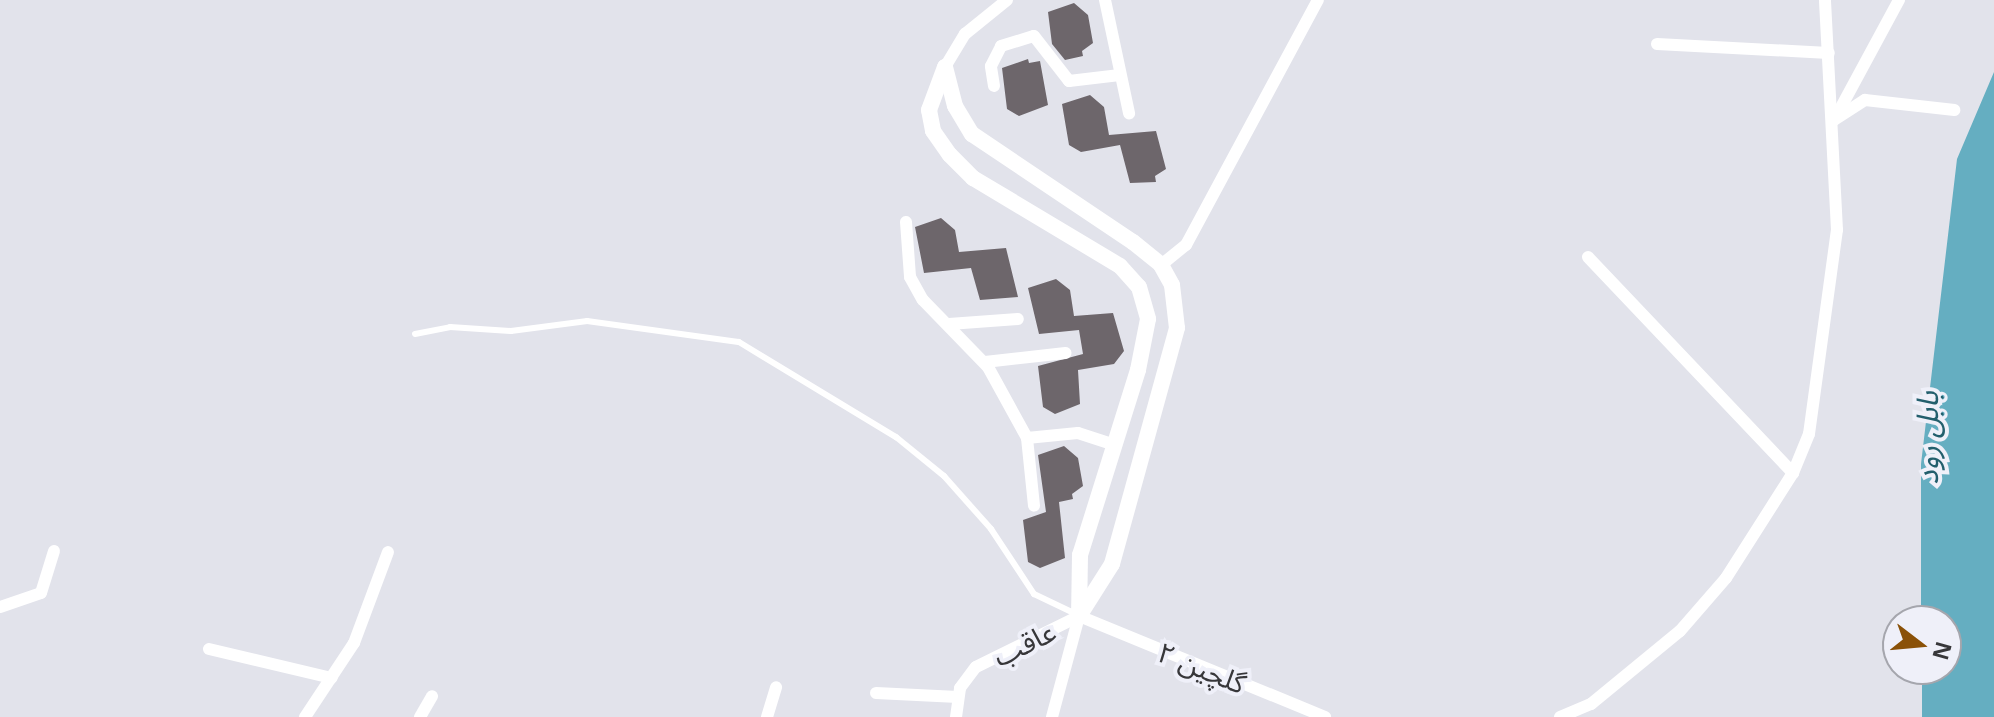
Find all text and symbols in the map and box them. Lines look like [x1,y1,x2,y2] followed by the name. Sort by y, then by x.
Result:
[1909,391,1945,485] water label: بابل رود
[1882,605,1962,685] north arrow
[987,614,1061,672] street label: عاقب
[1153,634,1251,700] street label: گلچین ۲
[1926,638,1960,664] text: N

